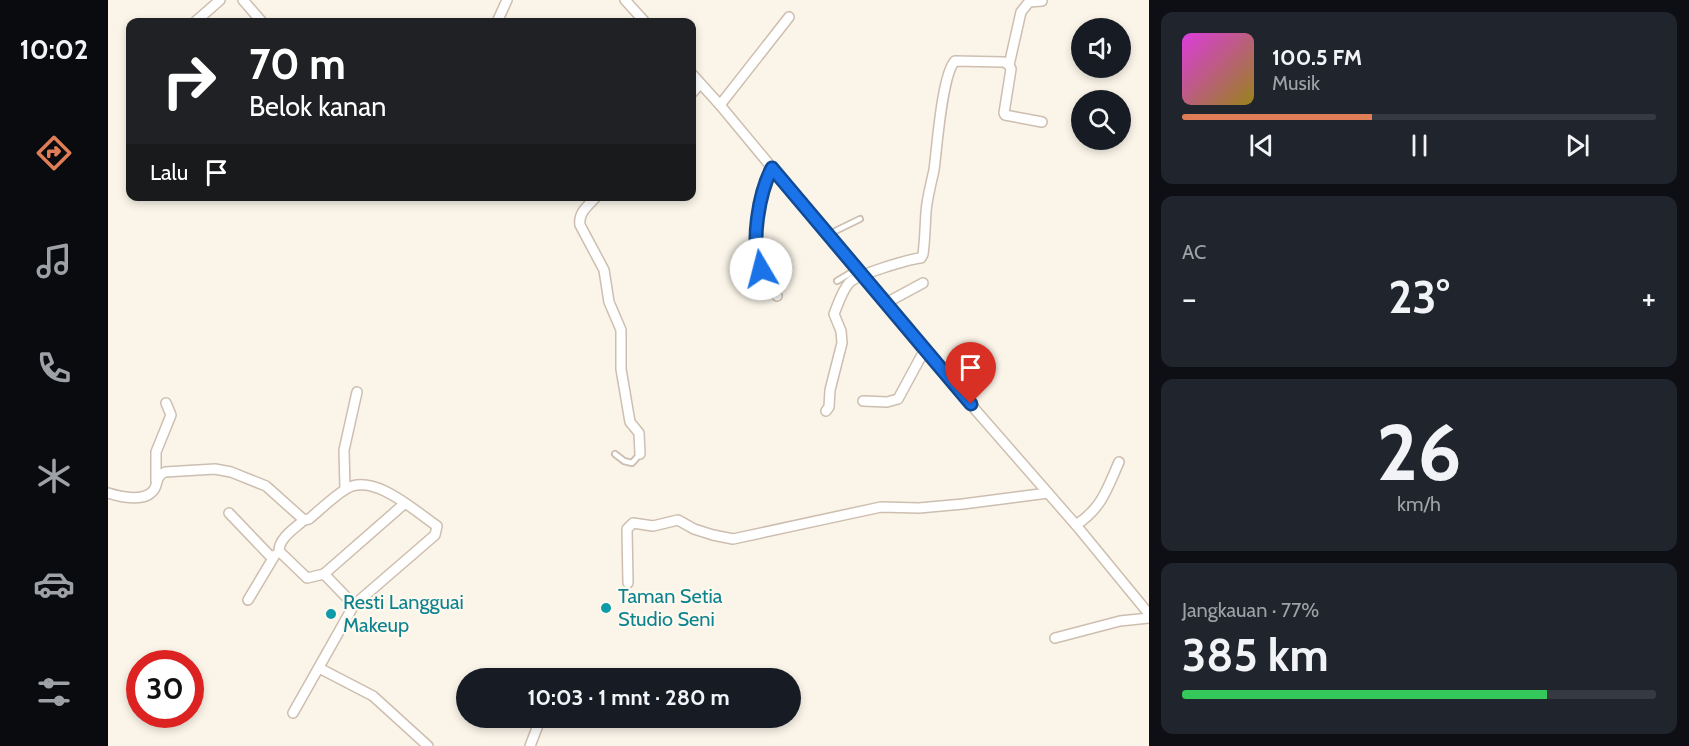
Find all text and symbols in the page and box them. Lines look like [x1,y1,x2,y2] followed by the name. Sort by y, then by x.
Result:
[1071,18,1131,150] map controls
[1071,18,1131,78] button: sound
[20,33,88,66] text: 10:02
[249,38,346,90] text: 70 m
[150,42,228,120] icon: right
[1272,44,1362,71] text: 100.5 FM
[1272,71,1320,95] text: Musik
[249,90,386,123] text: Belok kanan
[1071,90,1131,150] button: search
[1245,129,1278,162] icon: previous
[1403,129,1436,162] icon: pause
[1561,129,1594,162] icon: next
[33,132,75,174] icon: directions
[200,156,233,189] icon: arrive
[150,159,188,186] text: Lalu
[729,237,793,301] position arrow
[33,240,75,282] icon: music
[1182,240,1206,264] text: AC
[1388,270,1450,324] text: 23°
[1182,278,1197,318] text: −
[1641,278,1656,318] text: +
[945,342,996,404] pin
[33,347,75,389] icon: phone
[954,351,987,384] icon: arrive
[1376,405,1462,500] text: 26
[33,455,75,497] icon: climate
[1397,492,1441,516] text: km/h
[33,563,75,605] icon: car
[618,584,723,631] place label: Taman Setia Studio Seni
[343,590,464,637] place label: Resti Langguai Makeup
[1182,598,1319,622] text: Jangkauan · 77%
[599,601,613,615] marker: Taman Setia Studio Seni
[324,607,338,621] marker: Resti Langguai Makeup
[1182,628,1329,682] text: 385 km
[126,650,204,728] speed limit sign: 30
[33,671,75,713] icon: filters
[527,684,730,711] text: 10:03 · 1 mnt · 280 m

